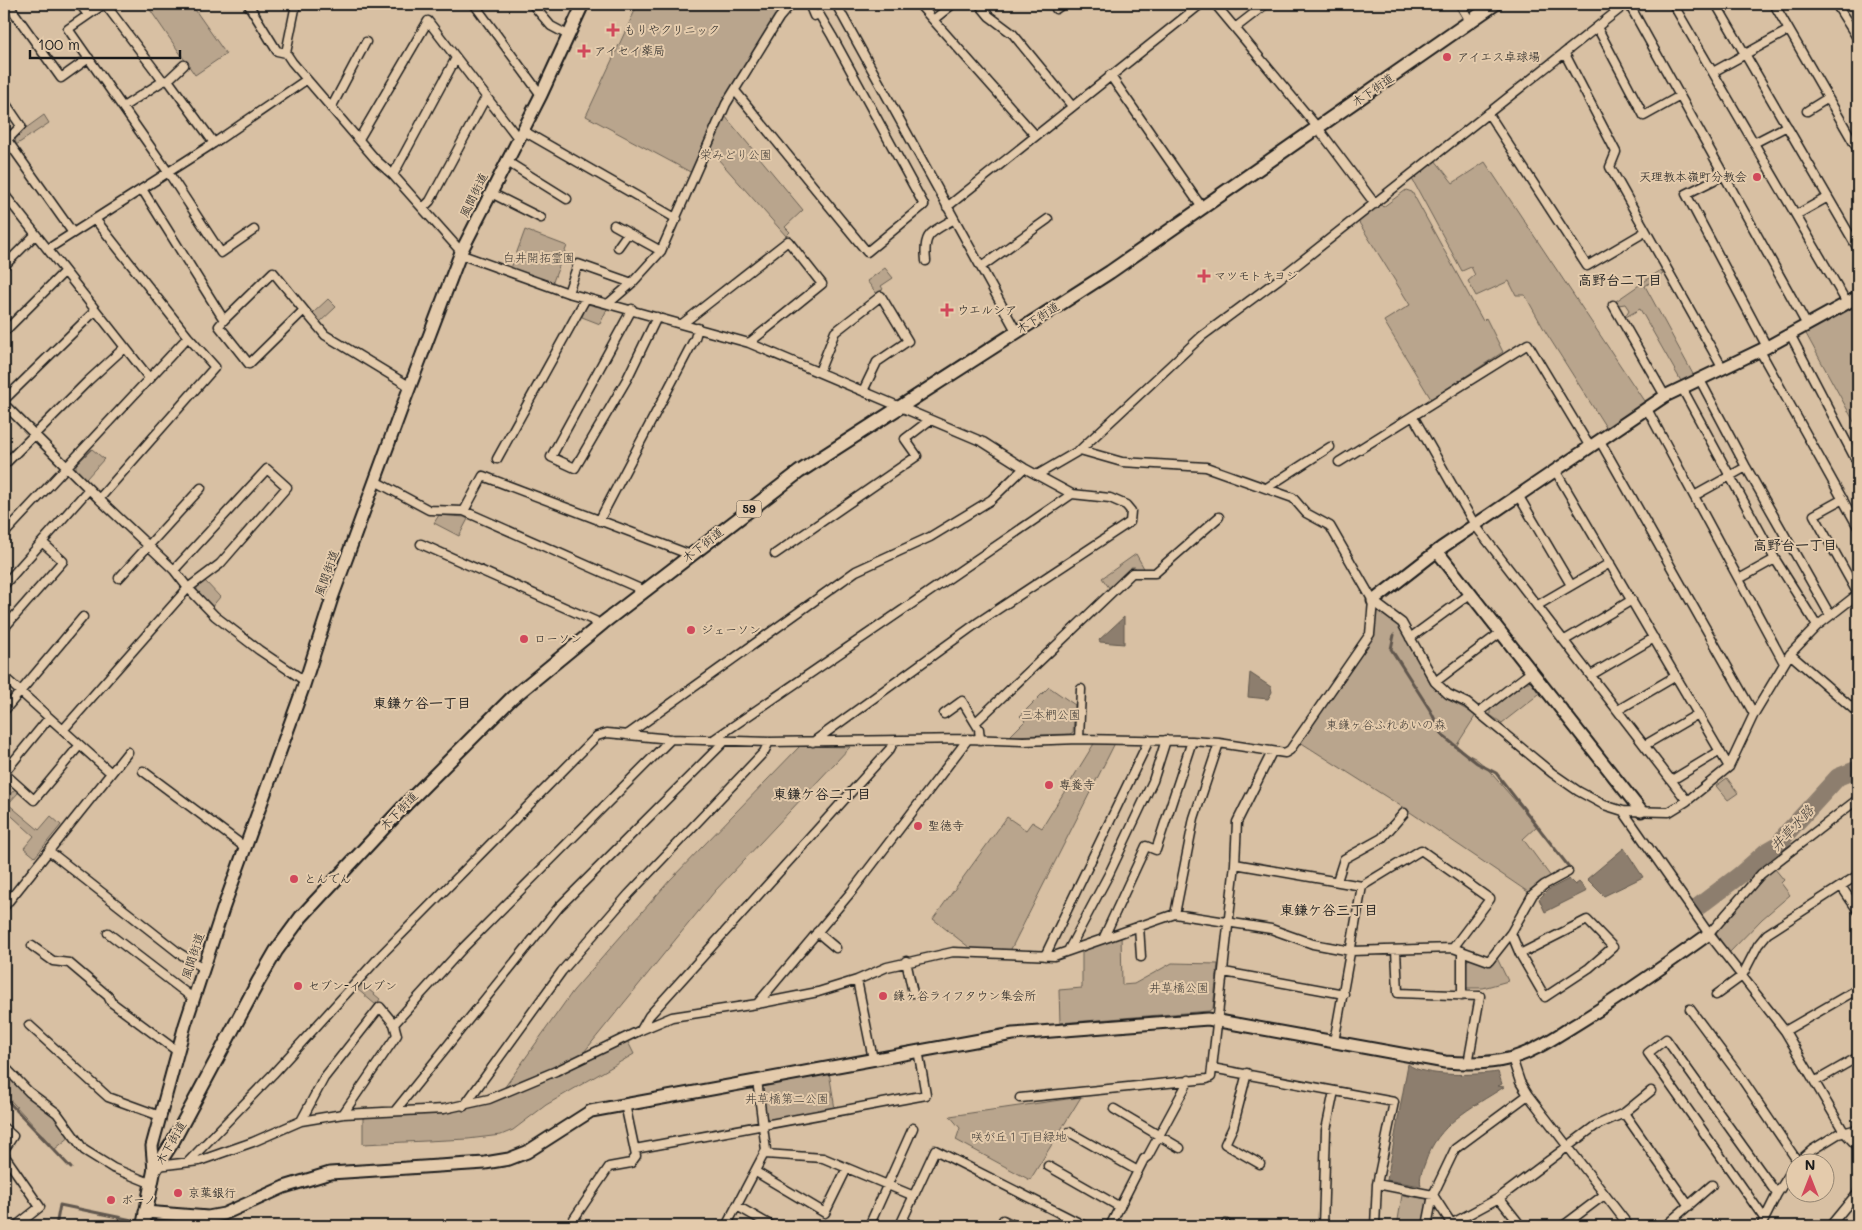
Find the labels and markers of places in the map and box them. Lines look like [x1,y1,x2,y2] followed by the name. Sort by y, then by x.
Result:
[624,21,720,37] place label: もりやクリニック
[606,23,620,37] marker: もりやクリニック
[594,42,665,58] place label: アイセイ薬局
[578,45,590,57] marker: アイセイ薬局
[1457,48,1540,64] place label: アイエス卓球場
[1441,51,1453,63] marker: アイエス卓球場
[1639,168,1747,184] place label: 天理教本嶺町分教会
[1751,171,1763,183] marker: 天理教本嶺町分教会
[1214,267,1298,283] place label: マツモトキヨシ
[1198,270,1210,282] marker: マツモトキヨシ
[957,301,1017,317] place label: ウエルシア
[941,304,953,316] marker: ウエルシア
[701,621,761,637] place label: ジェーソン
[685,624,697,636] marker: ジェーソン
[534,630,582,646] place label: ローソン
[518,633,530,645] marker: ローソン
[1059,776,1095,792] place label: 専養寺
[1043,779,1055,791] marker: 専養寺
[928,817,964,833] place label: 聖徳寺
[912,820,924,832] marker: 聖徳寺
[304,870,351,886] place label: とんでん
[288,873,300,885] marker: とんでん
[308,977,397,993] place label: セブン-イレブン
[292,980,304,992] marker: セブン-イレブン
[893,987,1036,1003] place label: 鎌ヶ谷ライフタウン集会所
[877,990,889,1002] marker: 鎌ヶ谷ライフタウン集会所
[188,1184,236,1200] place label: 京葉銀行
[172,1187,184,1199] marker: 京葉銀行
[121,1191,156,1207] place label: ボーノ
[105,1194,117,1206] marker: ボーノ

